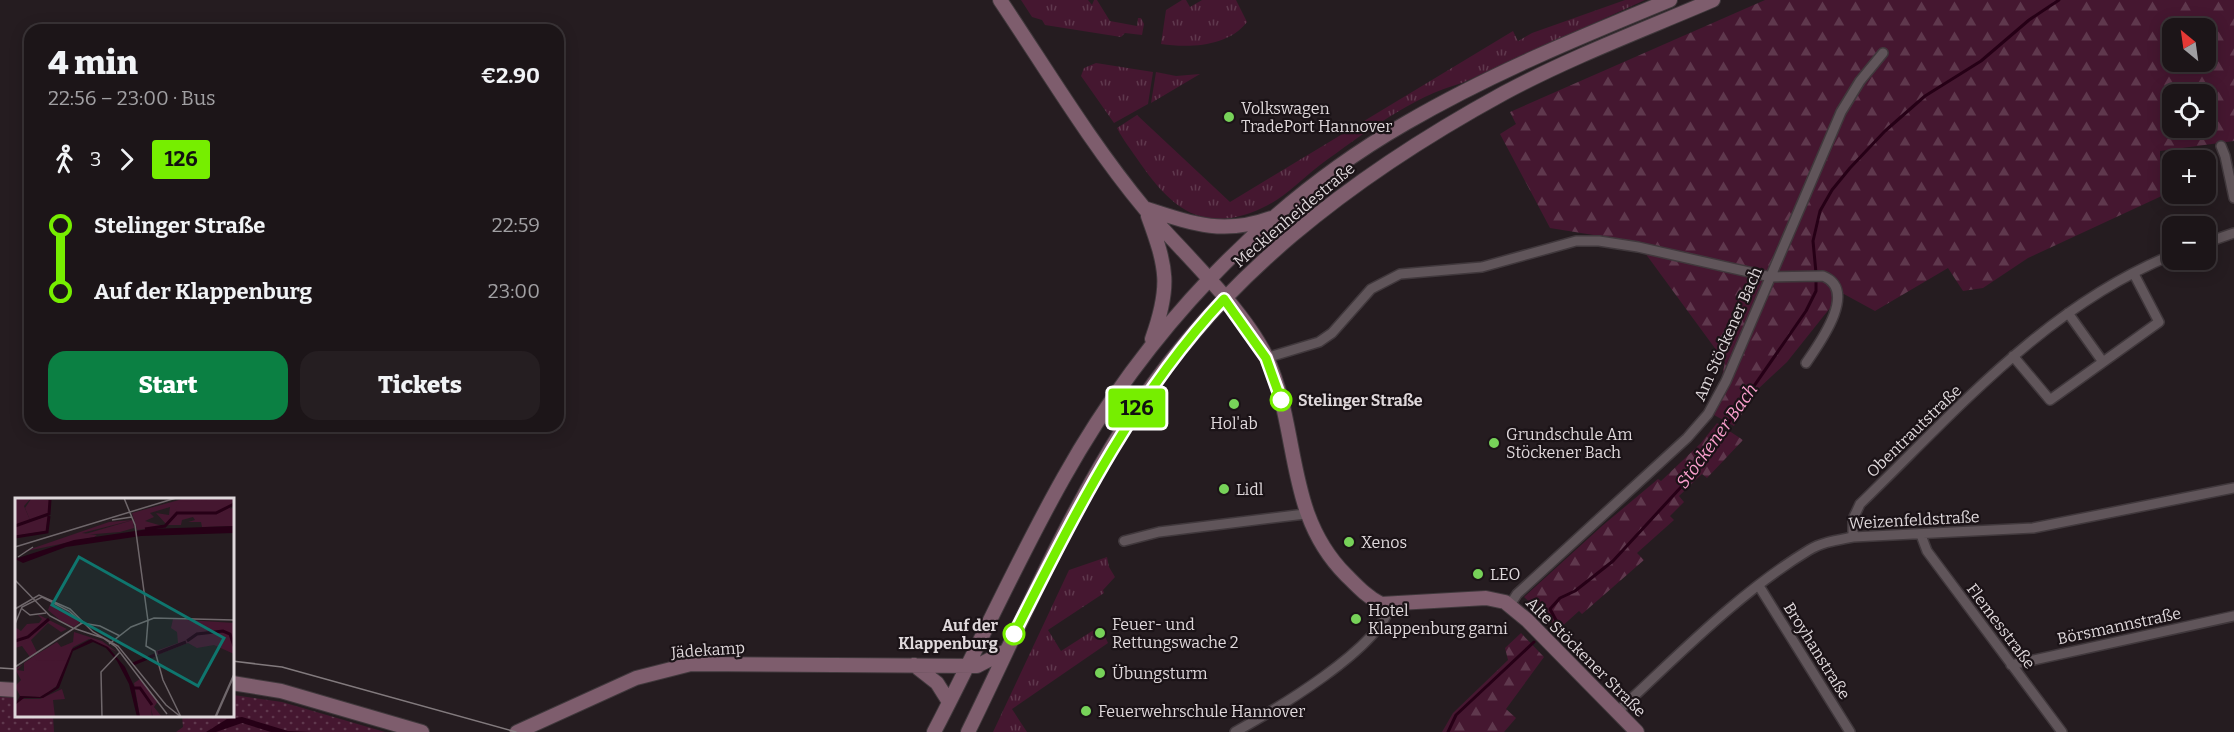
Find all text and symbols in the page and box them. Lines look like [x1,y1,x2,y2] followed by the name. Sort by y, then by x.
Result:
[2162,18,2216,72] north arrow
[2162,18,2216,270] map controls
[48,43,138,83] text: 4 min
[481,62,540,89] text: €2.90
[2162,84,2216,138] button: locate
[48,86,216,110] text: 22:56 – 23:00 · Bus
[1241,99,1392,136] place label: Volkswagen TradePort Hannover
[1222,110,1236,124] marker: Volkswagen TradePort Hannover
[48,143,81,176] icon: walk
[110,143,143,176] icon: forward
[164,146,198,172] text: 126
[90,147,101,171] text: 3
[2162,150,2216,204] button: +
[1230,159,1358,271] street label: Mecklenheidestraße
[94,212,265,239] text: Stelinger Straße
[492,213,540,237] text: 22:59
[2162,216,2216,270] button: −
[1690,264,1766,404] street label: Am Stöckener Bach
[94,278,312,305] text: Auf der Klappenburg
[488,279,540,303] text: 23:00
[48,351,288,420] button: Start
[300,351,540,420] button: Tickets
[1672,379,1762,493] water label: Stöckener Bach
[1863,381,1965,481] street label: Obentrautstraße
[1102,388,1172,428] line badge: 126
[1270,389,1292,411] marker: Stelinger Straße
[1298,391,1423,410] place label: Stelinger Straße
[1120,395,1154,421] text: 126
[1227,397,1241,411] marker: Hol'ab
[1210,414,1258,433] place label: Hol'ab
[1506,425,1633,462] place label: Grundschule Am Stöckener Bach
[1487,436,1501,450] marker: Grundschule Am Stöckener Bach
[1236,480,1264,499] place label: Lidl
[1217,482,1231,496] marker: Lidl
[15,498,234,717] inset map
[1848,507,1980,533] street label: Weizenfeldstraße
[1361,533,1407,552] place label: Xenos
[1342,535,1356,549] marker: Xenos
[1490,565,1520,584] place label: LEO
[1471,567,1485,581] marker: LEO
[1963,580,2039,672] street label: Flemesstraße
[1522,593,1650,721] street label: Alte Stöckener Straße
[1780,599,1854,703] street label: Broyhanstraße
[1368,601,1508,638] place label: Hotel Klappenburg garni
[2055,604,2183,648] street label: Börsmannstraße
[1349,612,1363,626] marker: Hotel Klappenburg garni
[1112,615,1239,652] place label: Feuer- und Rettungswache 2
[898,616,998,653] place label: Auf der Klappenburg
[1003,623,1025,645] marker: Auf der Klappenburg
[1093,626,1107,640] marker: Feuer- und Rettungswache 2
[669,638,746,662] street label: Jädekamp
[1112,664,1208,683] place label: Übungsturm
[1093,666,1107,680] marker: Übungsturm
[1098,702,1305,721] place label: Feuerwehrschule Hannover
[1079,704,1093,718] marker: Feuerwehrschule Hannover

